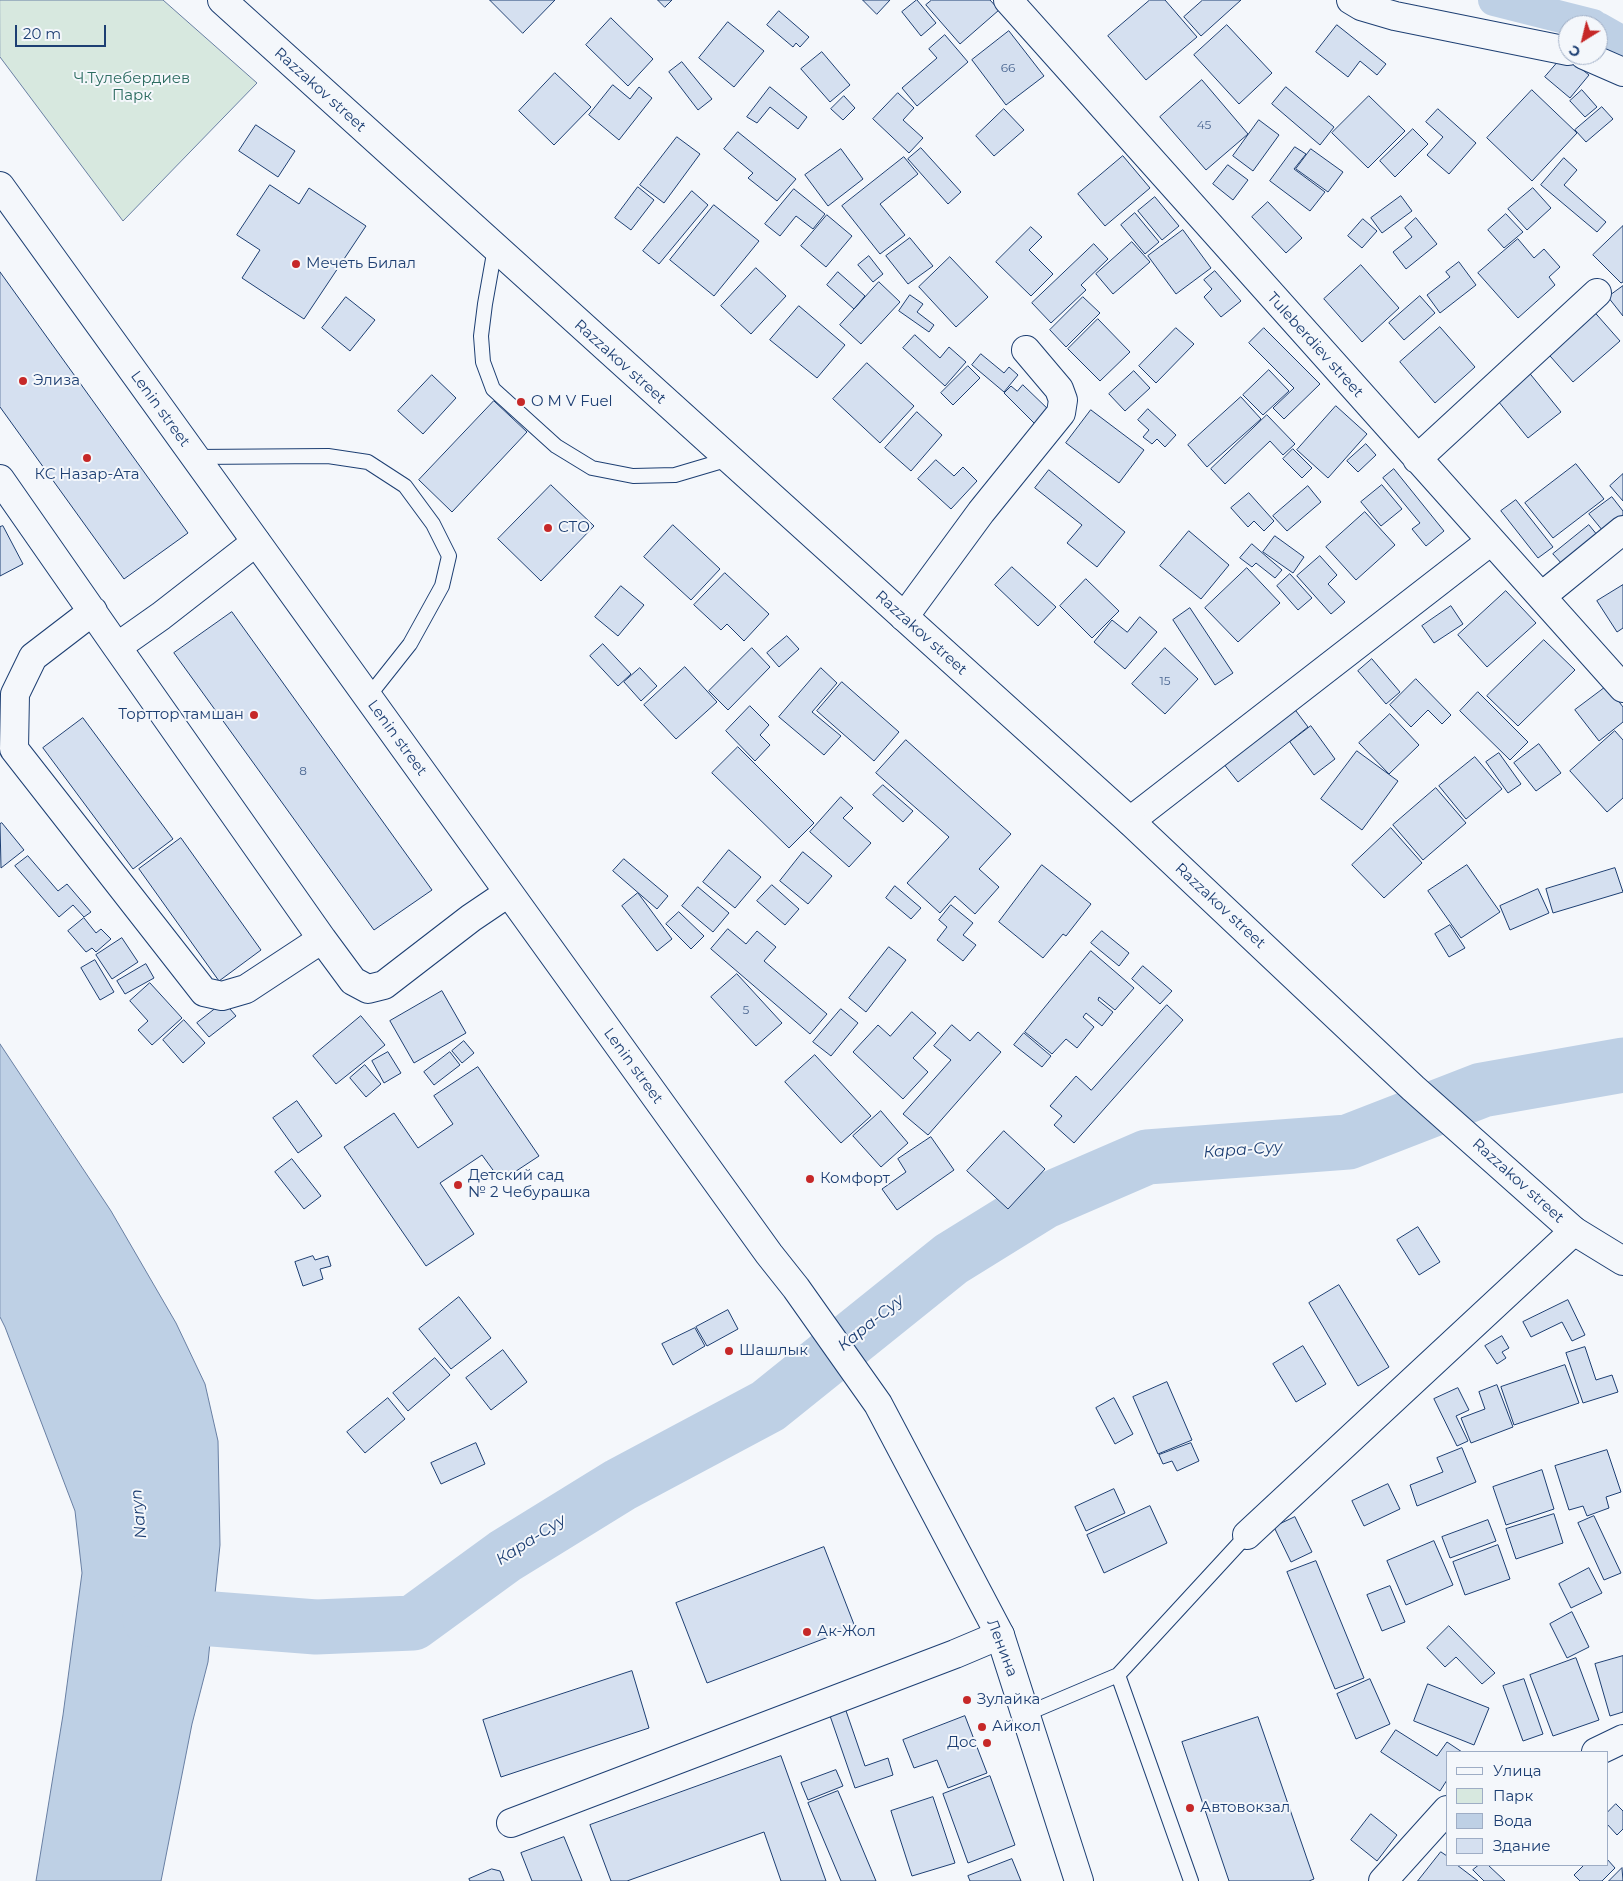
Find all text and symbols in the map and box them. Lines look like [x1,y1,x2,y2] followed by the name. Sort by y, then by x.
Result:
[18,15,109,47] scale bar
[1558,15,1608,65] north arrow
[23,24,61,43] text: 20 m
[1565,41,1584,62] text: С
[270,44,370,136] street label: Razzakov street
[1001,61,1015,75] house number: 66
[74,70,190,105] park label: Ч.Тулебердиев Парк
[1197,118,1211,132] house number: 45
[306,255,416,273] place label: Мечеть Билал
[290,258,302,270] marker: Мечеть Билал
[1263,289,1367,401] street label: Tuleberdiev street
[570,316,670,408] street label: Razzakov street
[126,368,194,450] street label: Lenin street
[33,372,80,390] place label: Элиза
[17,375,29,387] marker: Элиза
[531,393,613,411] place label: O M V Fuel
[515,396,527,408] marker: O M V Fuel
[81,452,93,464] marker: КС Назар-Ата
[35,466,139,484] place label: КС Назар-Ата
[558,519,590,537] place label: СТО
[542,522,554,534] marker: СТО
[871,587,971,679] street label: Razzakov street
[1159,674,1171,688] house number: 15
[363,697,431,779] street label: Lenin street
[118,706,244,724] place label: Торттор тамшан
[248,709,260,721] marker: Торттор тамшан
[299,764,307,778] house number: 8
[1171,859,1269,953] street label: Razzakov street
[743,1003,749,1017] house number: 5
[599,1025,667,1107] street label: Lenin street
[1468,1135,1568,1227] street label: Razzakov street
[1203,1138,1283,1162] water label: Кара-Суу
[468,1167,591,1202] place label: Детский сад № 2 Чебурашка
[820,1170,890,1188] place label: Комфорт
[804,1173,816,1185] marker: Комфорт
[452,1179,464,1191] marker: Детский сад № 2 Чебурашка
[834,1290,908,1356] water label: Кара-Суу
[739,1342,808,1360] place label: Шашлык
[723,1345,735,1357] marker: Шашлык
[127,1488,151,1540] water label: Naryn
[492,1510,570,1570] water label: Кара-Суу
[983,1617,1021,1679] street label: Ленина
[817,1623,876,1641] place label: Ак-Жол
[801,1626,813,1638] marker: Ак-Жол
[977,1691,1040,1709] place label: Зулайка
[961,1694,973,1706] marker: Зулайка
[992,1718,1041,1736] place label: Айкол
[976,1721,988,1733] marker: Айкол
[947,1734,977,1752] place label: Дос
[981,1737,993,1749] marker: Дос
[1446,1751,1608,1866] legend
[1493,1761,1541,1780] text: Улица
[1493,1786,1533,1805] text: Парк
[1200,1799,1290,1817] place label: Автовокзал
[1184,1802,1196,1814] marker: Автовокзал
[1493,1811,1532,1830] text: Вода
[1493,1836,1551,1855] text: Здание

